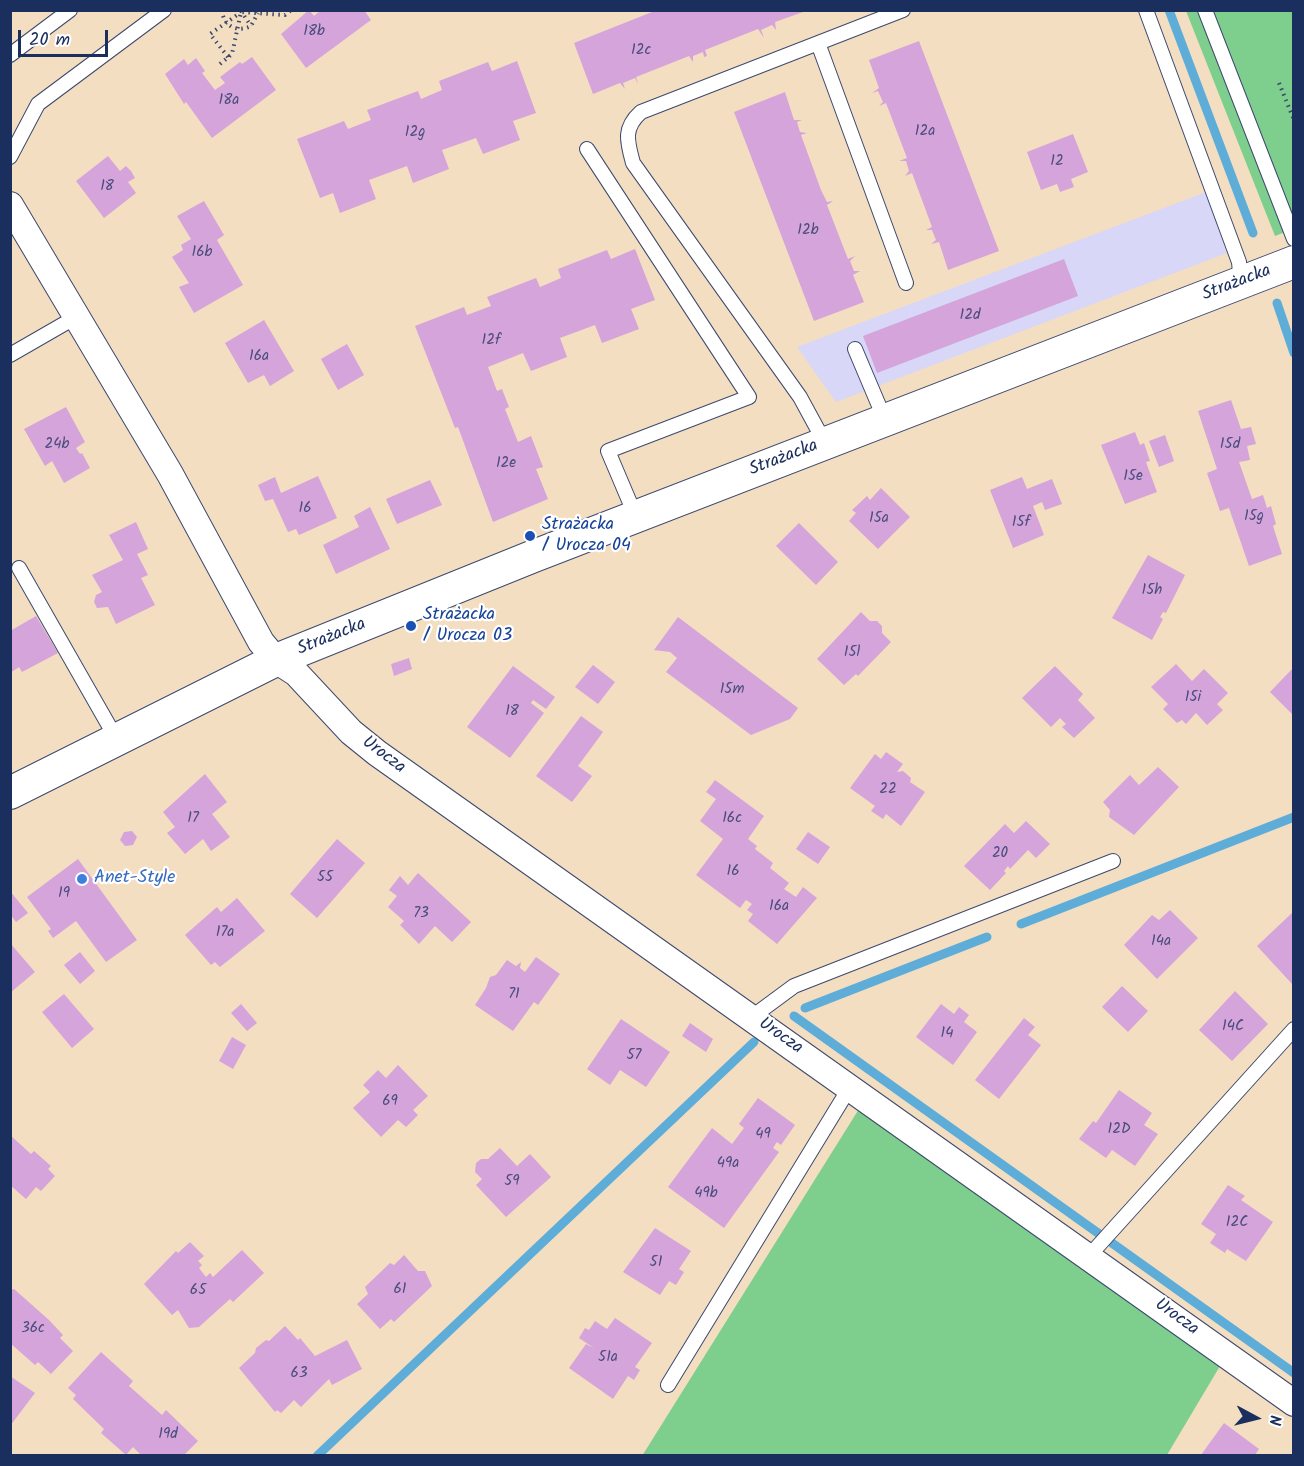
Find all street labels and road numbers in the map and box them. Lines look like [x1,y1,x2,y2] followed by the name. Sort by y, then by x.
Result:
[1200,261,1274,307] street label: Strażacka
[747,436,821,482] street label: Strażacka
[295,614,369,662] street label: Strażacka
[357,733,409,779] street label: Urocza
[754,1014,806,1060] street label: Urocza
[1150,1295,1202,1341] street label: Urocza

